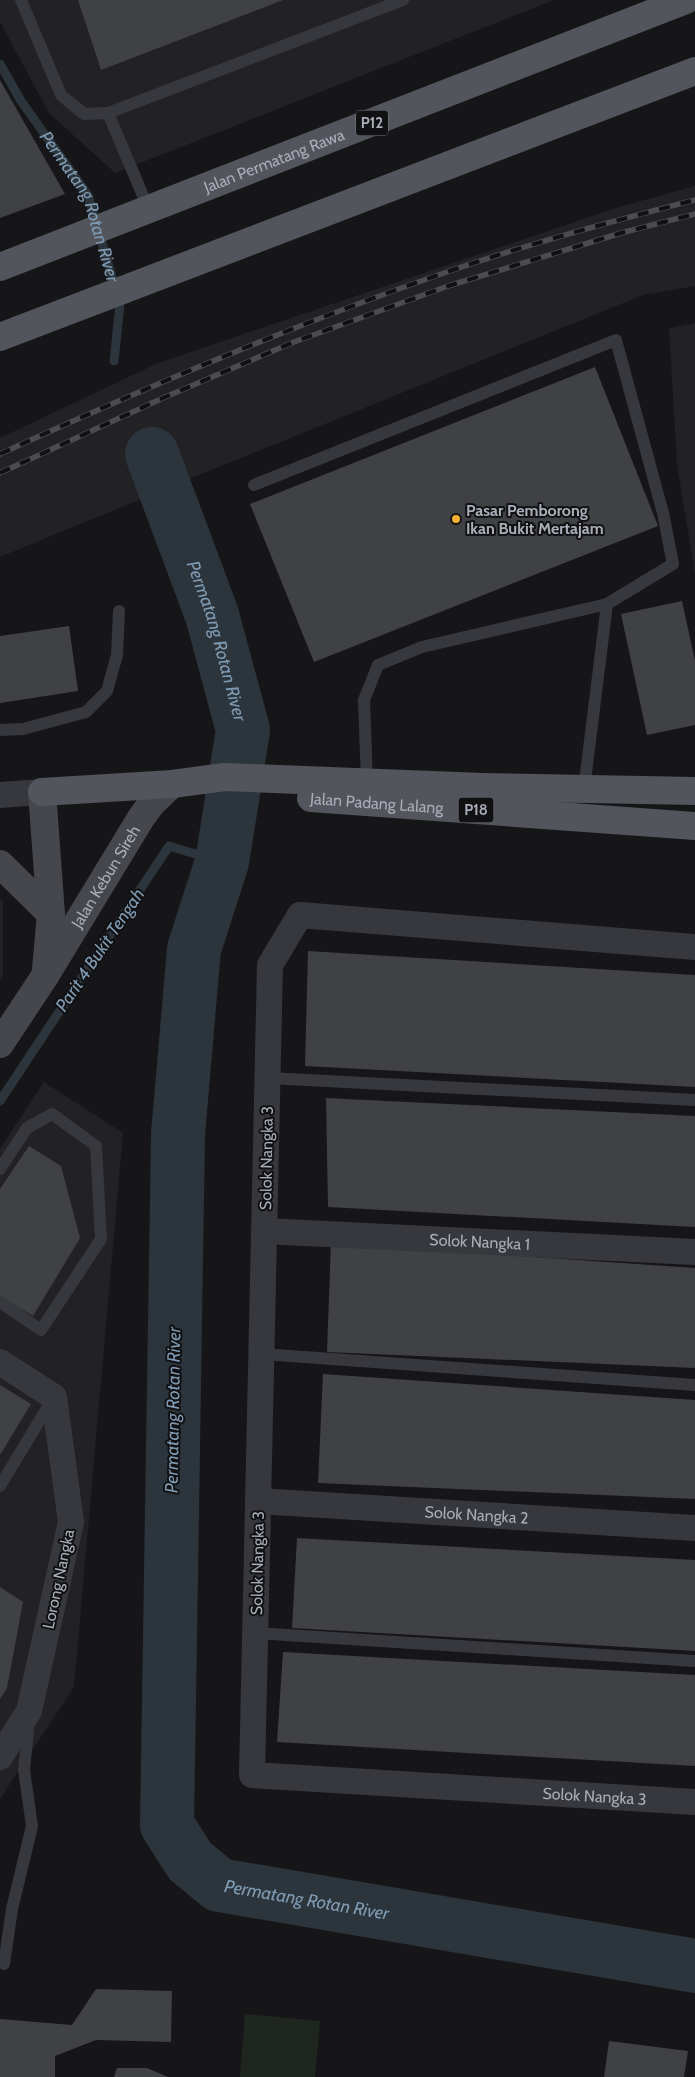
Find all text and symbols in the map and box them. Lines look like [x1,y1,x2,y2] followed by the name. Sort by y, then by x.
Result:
[356,110,388,136] road number: P12
[200,125,347,197] street label: Jalan Permatang Rawa
[35,127,124,286] water label: Permatang Rotan River
[466,501,604,538] place label: Pasar Pemborong Ikan Bukit Mertajam
[450,513,462,525] marker: Pasar Pemborong Ikan Bukit Mertajam
[182,558,251,725] water label: Permatang Rotan River
[309,789,445,818] street label: Jalan Padang Lalang
[458,798,494,822] road number: P18
[67,822,144,932] street label: Jalan Kebun Sireh
[51,884,149,1016] water label: Parit 4 Bukit Tengah
[256,1106,277,1210] street label: Solok Nangka 3
[429,1230,531,1254] street label: Solok Nangka 1
[161,1325,185,1493] water label: Permatang Rotan River
[424,1502,529,1528] street label: Solok Nangka 2
[247,1511,268,1615] street label: Solok Nangka 3
[39,1527,78,1631] street label: Lorong Nangka
[542,1784,647,1809] street label: Solok Nangka 3
[223,1875,392,1925] water label: Permatang Rotan River

